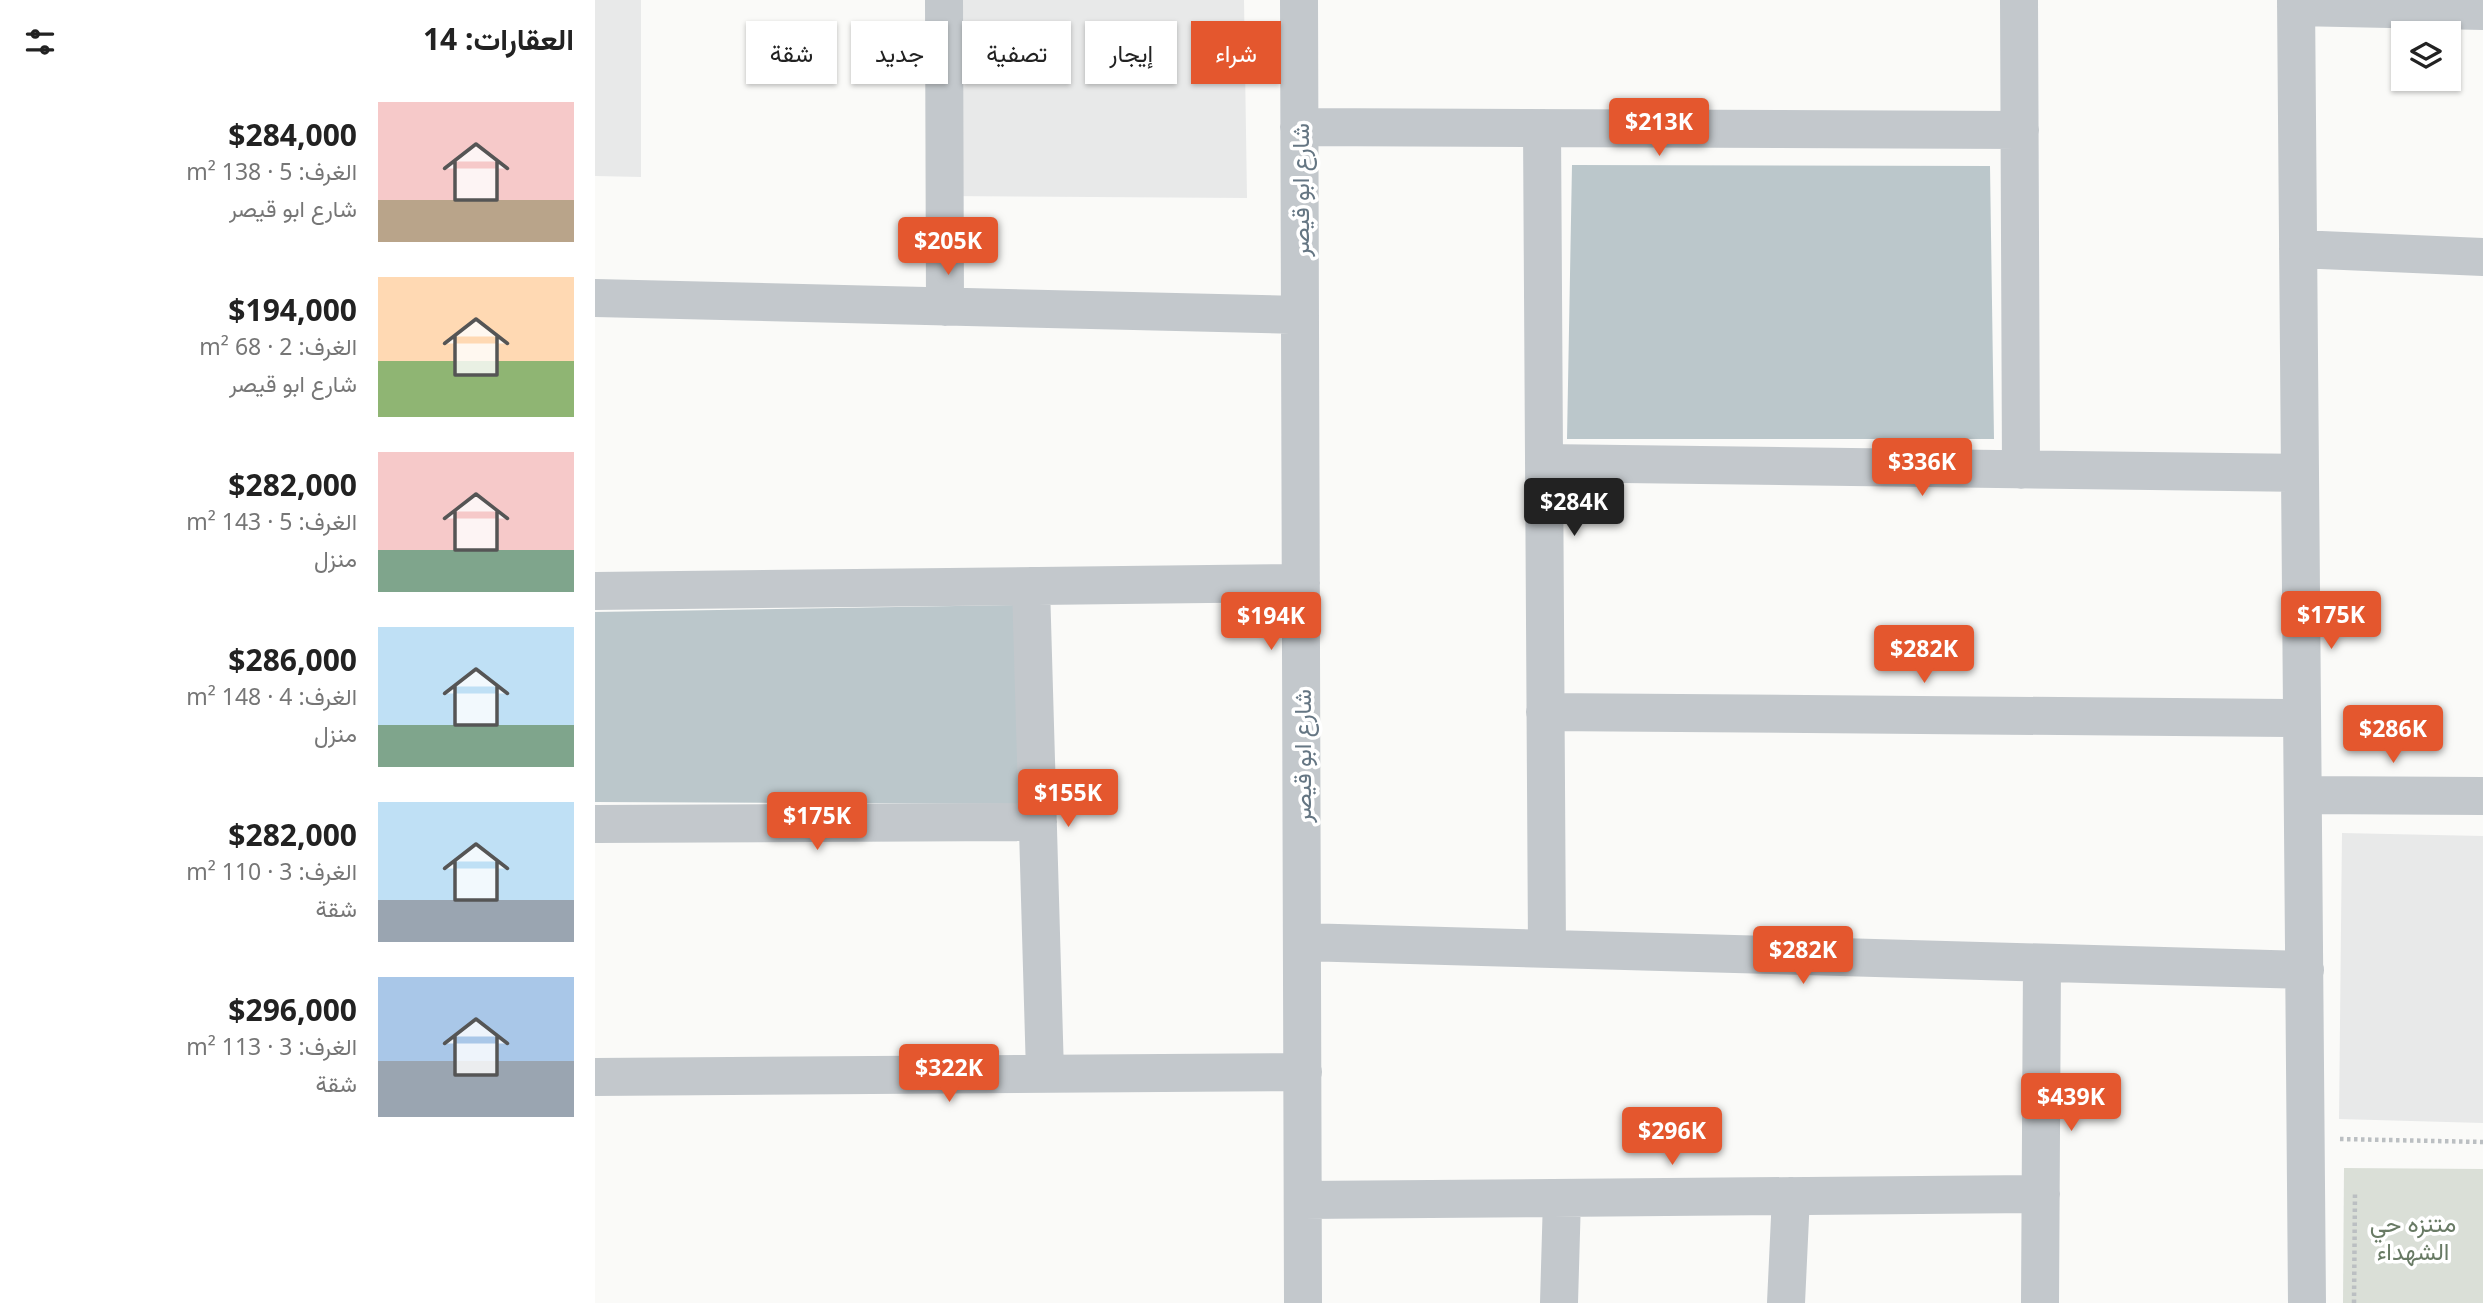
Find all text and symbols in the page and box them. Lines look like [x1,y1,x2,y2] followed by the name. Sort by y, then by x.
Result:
[423,18,574,59] text: العقارات: 14
[746,21,837,84] chip: شقة
[851,21,948,84] chip: جديد
[962,21,1071,84] chip: تصفية
[1085,21,1177,84] chip: إيجار
[1191,21,1281,84] chip: شراء
[2391,21,2461,91] map controls
[2391,21,2461,91] button: layers
[21,23,59,61] icon: filters
[1610,99,1708,158] pin: $213K
[1625,105,1693,137] text: $213K
[228,114,357,155] text: $284,000
[1283,123,1317,258] street label: شارع ابو قيصر
[434,130,518,214] icon: home
[186,155,357,187] text: الغرف: 5 · 138 m²
[229,192,357,224] text: شارع ابو قيصر
[899,218,997,277] pin: $205K
[914,224,982,256] text: $205K
[228,289,357,330] text: $194,000
[434,305,518,389] icon: home
[199,330,357,362] text: الغرف: 2 · 68 m²
[229,367,357,399] text: شارع ابو قيصر
[1873,438,1971,498] pin: $336K
[1888,445,1956,477] text: $336K
[228,464,357,505] text: $282,000
[1525,478,1623,538] pin: $284K
[434,480,518,564] icon: home
[1540,485,1608,517] text: $284K
[186,505,357,537] text: الغرف: 5 · 143 m²
[314,542,357,574] text: منزل
[1222,592,1320,652] pin: $194K
[2282,592,2380,651] pin: $175K
[2297,598,2365,630] text: $175K
[1237,599,1305,631] text: $194K
[1875,626,1973,685] pin: $282K
[1890,632,1958,664] text: $282K
[228,639,357,680] text: $286,000
[434,655,518,739] icon: home
[186,680,357,712] text: الغرف: 4 · 148 m²
[1285,689,1319,824] street label: شارع ابو قيصر
[2344,706,2442,765] pin: $286K
[2359,712,2427,744] text: $286K
[314,717,357,749] text: منزل
[1019,770,1117,829] pin: $155K
[1034,776,1102,808] text: $155K
[768,792,866,852] pin: $175K
[783,799,851,831] text: $175K
[228,814,357,855] text: $282,000
[434,830,518,914] icon: home
[186,855,357,887] text: الغرف: 3 · 110 m²
[315,892,357,924] text: شقة
[1754,926,1852,986] pin: $282K
[1769,933,1837,965] text: $282K
[228,989,357,1030] text: $296,000
[434,1005,518,1089] icon: home
[186,1030,357,1062] text: الغرف: 3 · 113 m²
[900,1044,998,1104] pin: $322K
[915,1051,983,1083] text: $322K
[315,1067,357,1099] text: شقة
[2022,1074,2120,1133] pin: $439K
[2037,1080,2105,1112] text: $439K
[1623,1108,1721,1167] pin: $296K
[1638,1114,1706,1146] text: $296K
[2370,1206,2456,1267] park label: متنزه حي الشهداء

